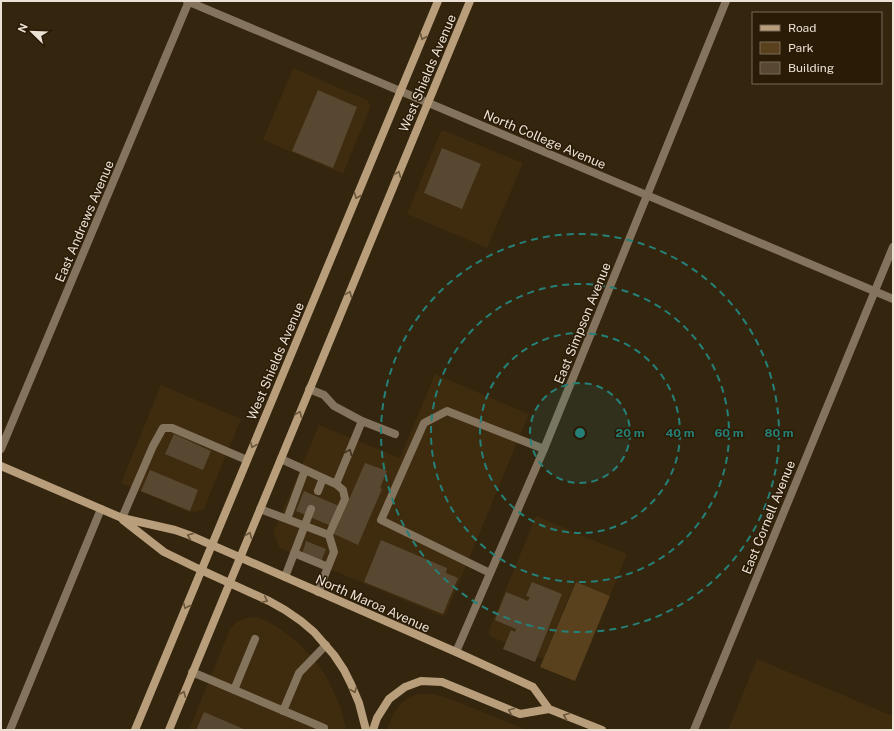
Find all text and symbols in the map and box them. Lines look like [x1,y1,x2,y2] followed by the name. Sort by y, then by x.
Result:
[12,12,52,52] north arrow
[396,12,459,134] street label: West Shields Avenue
[752,12,882,84] legend
[788,21,816,35] text: Road
[16,22,30,34] text: N
[420,33,428,40] one-way arrow
[788,41,814,55] text: Park
[788,61,834,75] text: Building
[481,107,608,172] street label: North College Avenue
[52,158,117,284] street label: East Andrews Avenue
[393,171,401,179] one-way arrow
[354,191,362,199] one-way arrow
[551,260,614,386] street label: East Simpson Avenue
[344,291,352,298] one-way arrow
[244,300,307,422] street label: West Shields Avenue
[294,411,302,419] one-way arrow
[573,426,587,440] centre of rings
[616,426,645,440] text: 20 m
[665,426,695,440] text: 40 m
[714,426,744,440] text: 60 m
[764,426,794,440] text: 80 m
[250,442,258,449] one-way arrow
[344,449,352,457] one-way arrow
[739,458,798,576] street label: East Cornell Avenue
[245,531,253,538] one-way arrow
[186,532,193,540] one-way arrow
[313,571,432,635] street label: North Maroa Avenue
[261,595,268,603] one-way arrow
[183,602,191,610] one-way arrow
[349,686,357,694] one-way arrow
[179,691,187,698] one-way arrow
[508,707,515,715] one-way arrow
[563,712,570,720] one-way arrow

